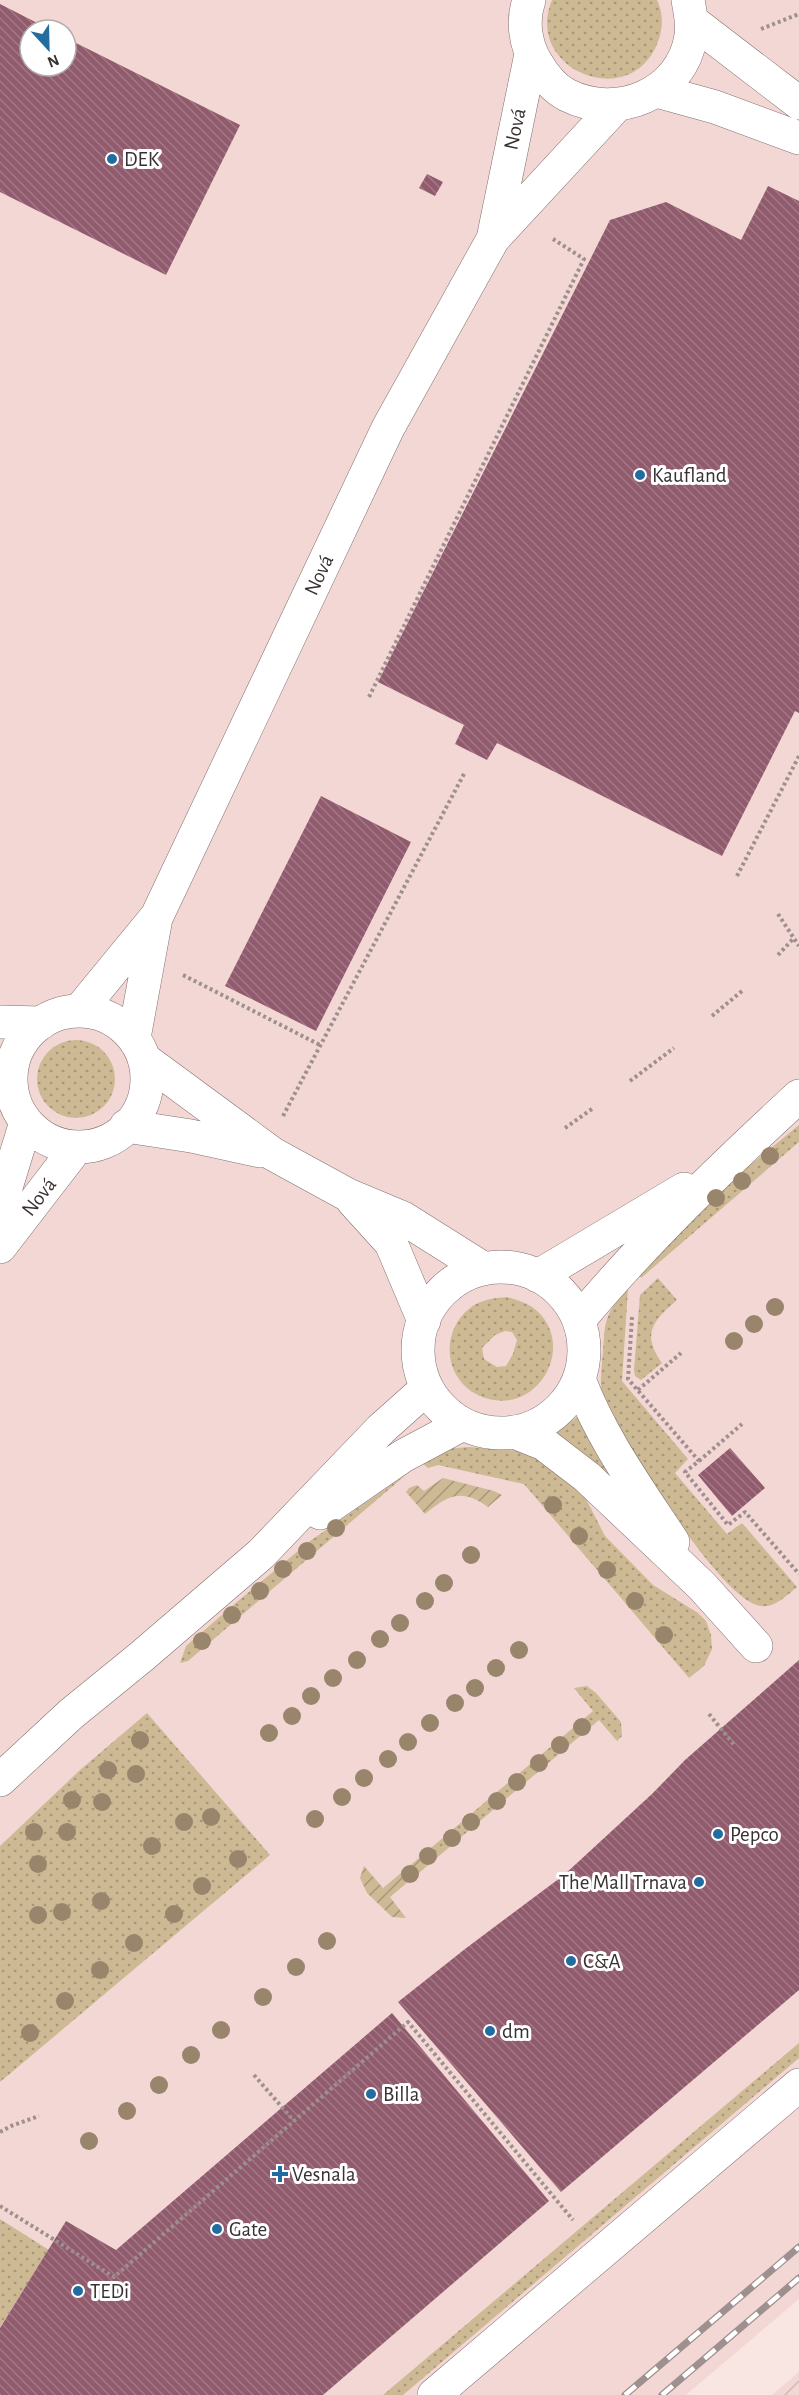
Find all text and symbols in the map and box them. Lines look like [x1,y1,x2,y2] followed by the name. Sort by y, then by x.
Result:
[18,18,78,78] north arrow
[45,51,61,70] text: N
[500,106,530,152] street label: Nová
[124,149,160,170] place label: DEK
[105,152,119,166] marker: DEK
[652,465,727,486] place label: Kaufland
[633,468,647,482] marker: Kaufland
[301,551,338,599] street label: Nová
[18,1174,60,1220] street label: Nová
[730,1824,779,1845] place label: Pepco
[711,1827,725,1841] marker: Pepco
[559,1872,687,1893] place label: The Mall Trnava
[692,1875,706,1889] marker: The Mall Trnava
[583,1951,621,1972] place label: C&A
[564,1954,578,1968] marker: C&A
[502,2021,530,2042] place label: dm
[483,2024,497,2038] marker: dm
[383,2084,420,2105] place label: Billa
[364,2087,378,2101] marker: Billa
[292,2164,356,2185] place label: Vesnala
[273,2167,287,2181] marker: Vesnala
[229,2219,267,2240] place label: Gate
[210,2222,224,2236] marker: Gate
[90,2281,129,2302] place label: TEDi
[71,2284,85,2298] marker: TEDi

